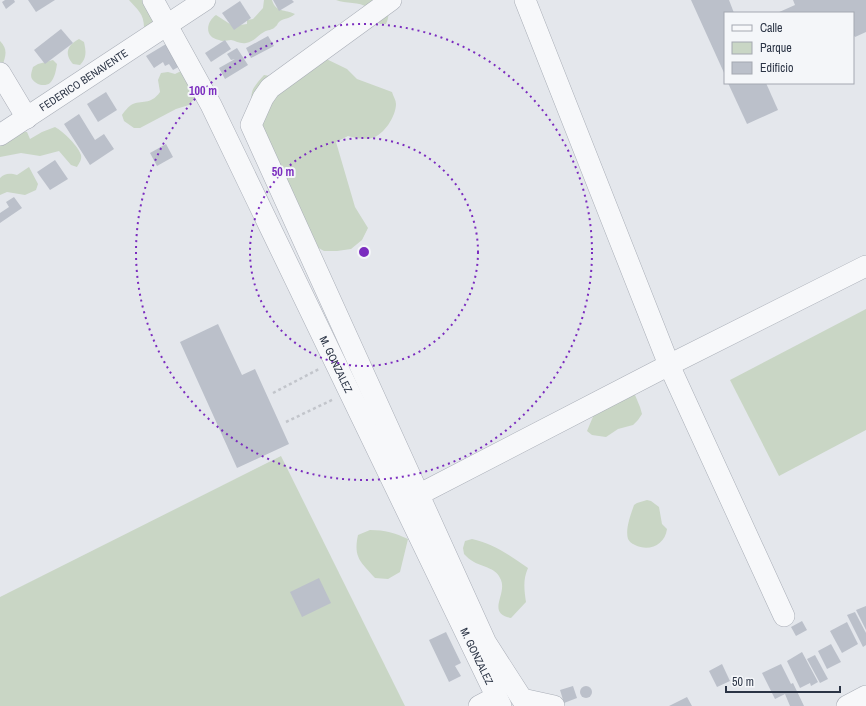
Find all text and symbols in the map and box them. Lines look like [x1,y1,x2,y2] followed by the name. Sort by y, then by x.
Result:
[724,12,854,84] legend
[760,20,782,36] text: Calle
[760,40,792,56] text: Parque
[37,46,130,114] street label: FEDERICO BENAVENTE
[760,60,793,76] text: Edificio
[189,83,217,99] text: 100 m
[272,164,294,180] text: 50 m
[357,245,371,259] centre of rings
[317,334,356,395] street label: M. GONZALEZ
[457,626,497,687] street label: M. GONZALEZ
[726,668,840,694] scale bar
[732,674,754,690] text: 50 m

